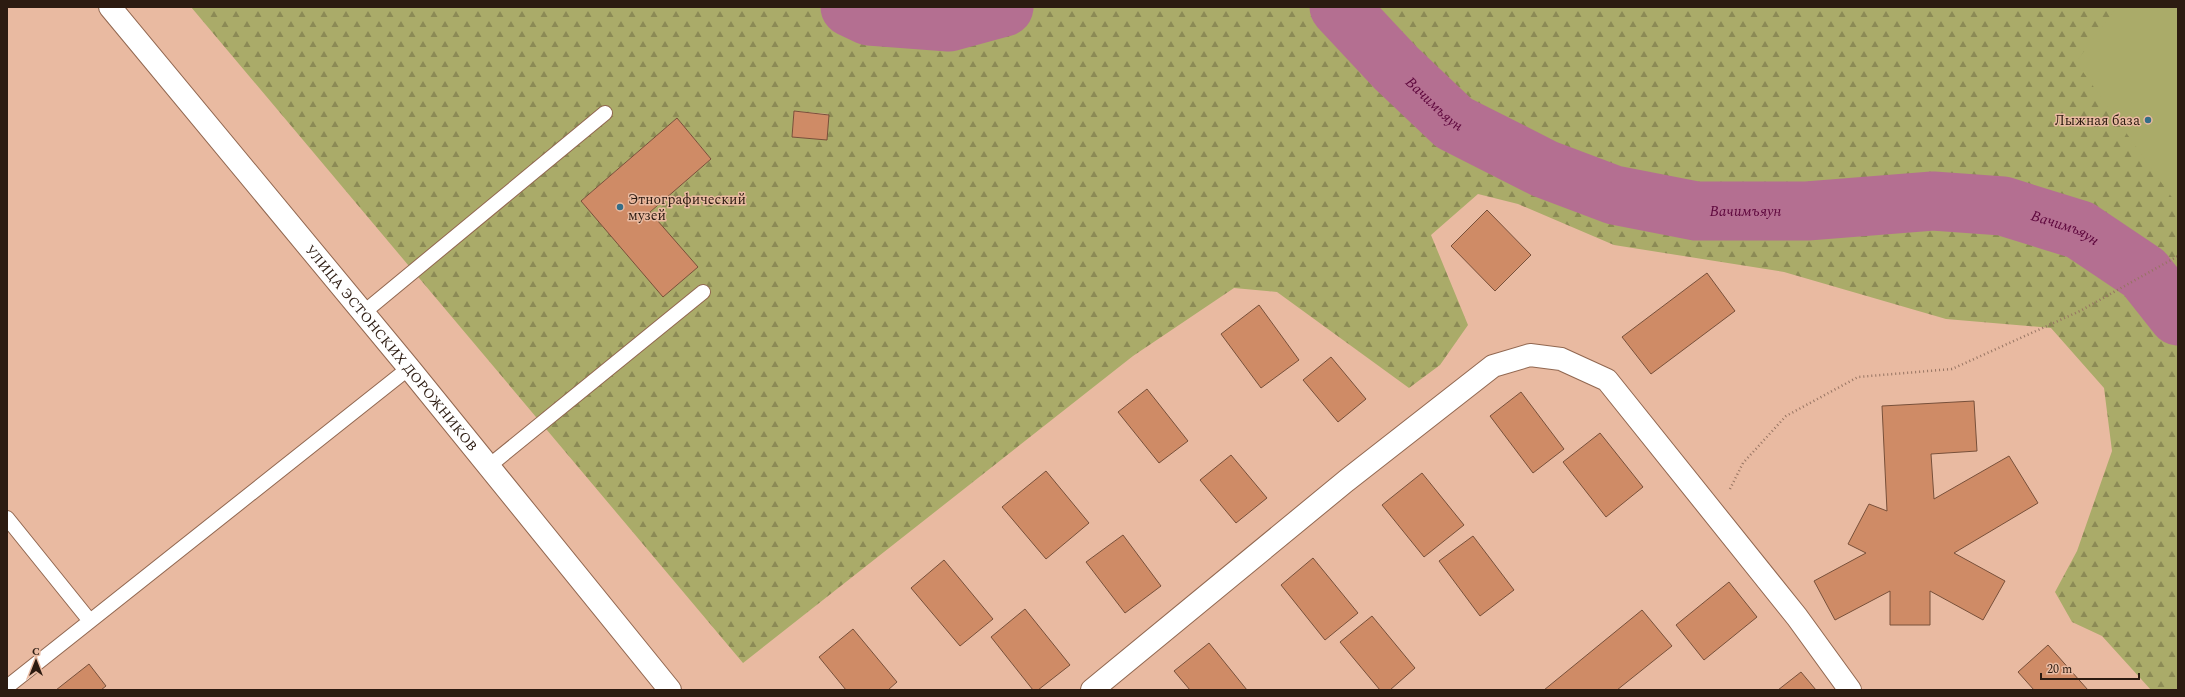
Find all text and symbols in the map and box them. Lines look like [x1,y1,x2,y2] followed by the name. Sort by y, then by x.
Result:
[1400,71,1467,138] water label: Вачимъяун
[2055,110,2140,131] place label: Лыжная база
[2143,115,2153,125] marker: Лыжная база
[628,189,746,226] place label: Этнографический музей
[1709,200,1781,223] water label: Вачимъяун
[615,202,625,212] marker: Этнографический музей
[2028,204,2104,252] water label: Вачимъяун
[300,240,482,456] street label: УЛИЦА ЭСТОНСКИХ ДОРОЖНИКОВ
[16,641,56,681] north arrow
[32,643,40,660] text: С
[2041,655,2139,681] scale bar
[2047,660,2072,679] text: 20 m

